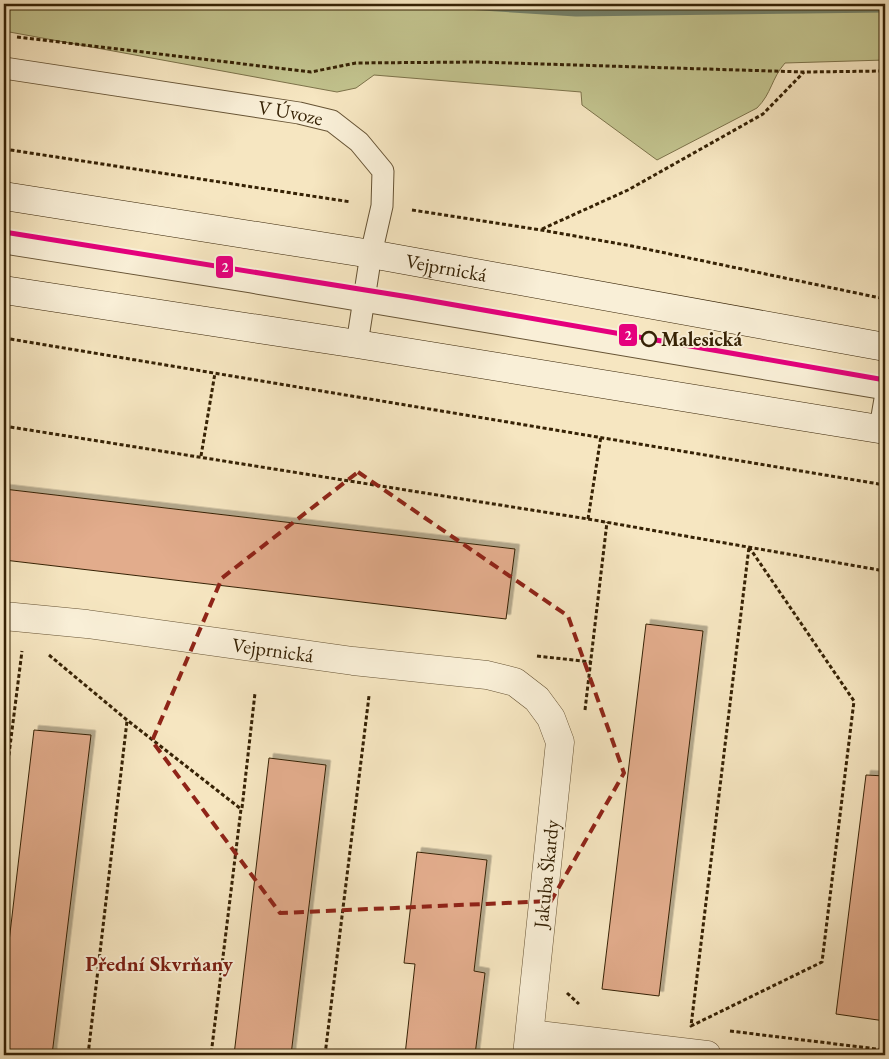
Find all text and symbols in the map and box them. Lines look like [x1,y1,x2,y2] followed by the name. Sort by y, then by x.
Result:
[256,94,326,131] street label: V Úvoze
[404,248,489,288] street label: Vejprnická
[215,255,234,279] line badge: 2
[221,258,229,276] text: 2
[618,323,638,347] line badge: 2
[624,326,632,344] text: 2
[661,326,742,352] place label: Malesická
[641,331,657,347] marker: Malesická
[230,631,315,668] street label: Vejprnická
[527,818,565,931] street label: Jakuba Škardy
[85,950,234,977] district label: Přední Skvrňany

